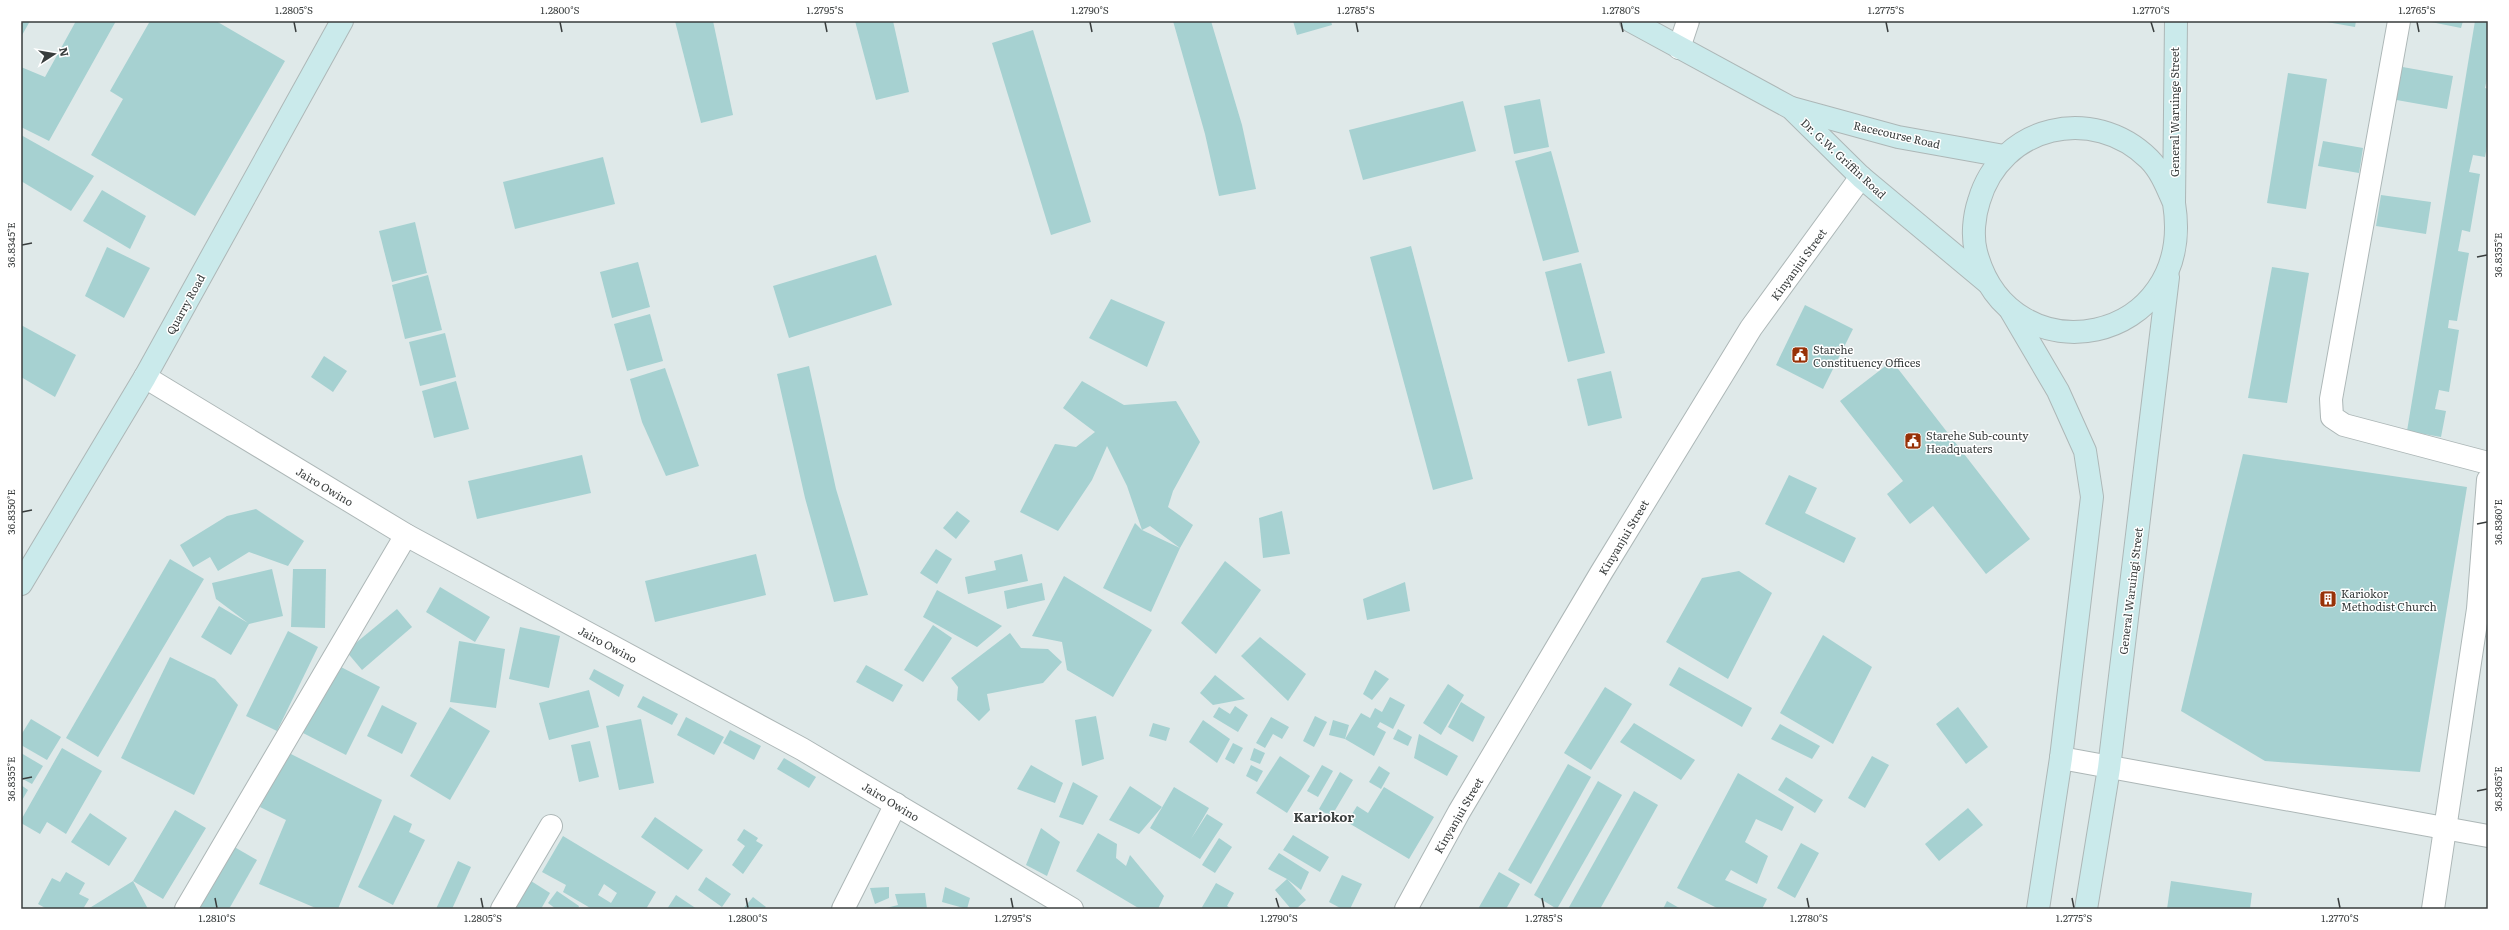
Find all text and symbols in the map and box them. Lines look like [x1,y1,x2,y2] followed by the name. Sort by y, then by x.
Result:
[275,2,313,17] text: 1.2805°S
[541,2,579,17] text: 1.2800°S
[806,2,844,17] text: 1.2795°S
[1071,2,1109,17] text: 1.2790°S
[1337,2,1375,17] text: 1.2785°S
[1602,2,1640,17] text: 1.2780°S
[1868,2,1904,17] text: 1.2775°S
[2132,2,2170,17] text: 1.2770°S
[2398,2,2436,17] text: 1.2765°S
[34,34,74,74] north arrow
[56,46,74,58] text: N
[2166,47,2182,177] street label: General Waruinge Street
[1798,114,1890,202] street label: Dr. G.W. Griffin Road
[1852,116,1942,152] street label: Racecourse Road
[3,222,18,268] text: 36.8345°E
[1766,224,1830,303] street label: Kinyanjui Street
[2490,233,2505,277] text: 36.8355°E
[162,271,208,337] street label: Quarry Road
[1813,341,1920,370] place label: Starehe Constituency Offices
[1790,345,1810,365] public building icon: Starehe Constituency Offices
[1926,427,2029,456] place label: Starehe Sub-county Headquaters
[1903,431,1923,451] public building icon: Starehe Sub-county Headquaters
[293,463,357,509] street label: Jairo Owino
[3,489,18,535] text: 36.8350°E
[1594,496,1652,578] street label: Kinyanjui Street
[2490,499,2505,545] text: 36.8360°E
[2114,526,2146,655] street label: General Waruingi Street
[2341,585,2437,614] place label: Kariokor Methodist Church
[2318,589,2338,609] building icon: Kariokor Methodist Church
[576,622,640,666] street label: Jairo Owino
[3,757,18,801] text: 36.8355°E
[2490,766,2505,812] text: 36.8365°E
[1430,774,1487,856] street label: Kinyanjui Street
[859,778,923,824] street label: Jairo Owino
[1294,807,1354,826] district label: Kariokor
[198,910,236,925] text: 1.2810°S
[464,910,502,925] text: 1.2805°S
[729,910,767,925] text: 1.2800°S
[994,910,1032,925] text: 1.2795°S
[1260,910,1298,925] text: 1.2790°S
[1525,910,1563,925] text: 1.2785°S
[1790,910,1828,925] text: 1.2780°S
[2056,910,2092,925] text: 1.2775°S
[2321,910,2359,925] text: 1.2770°S

